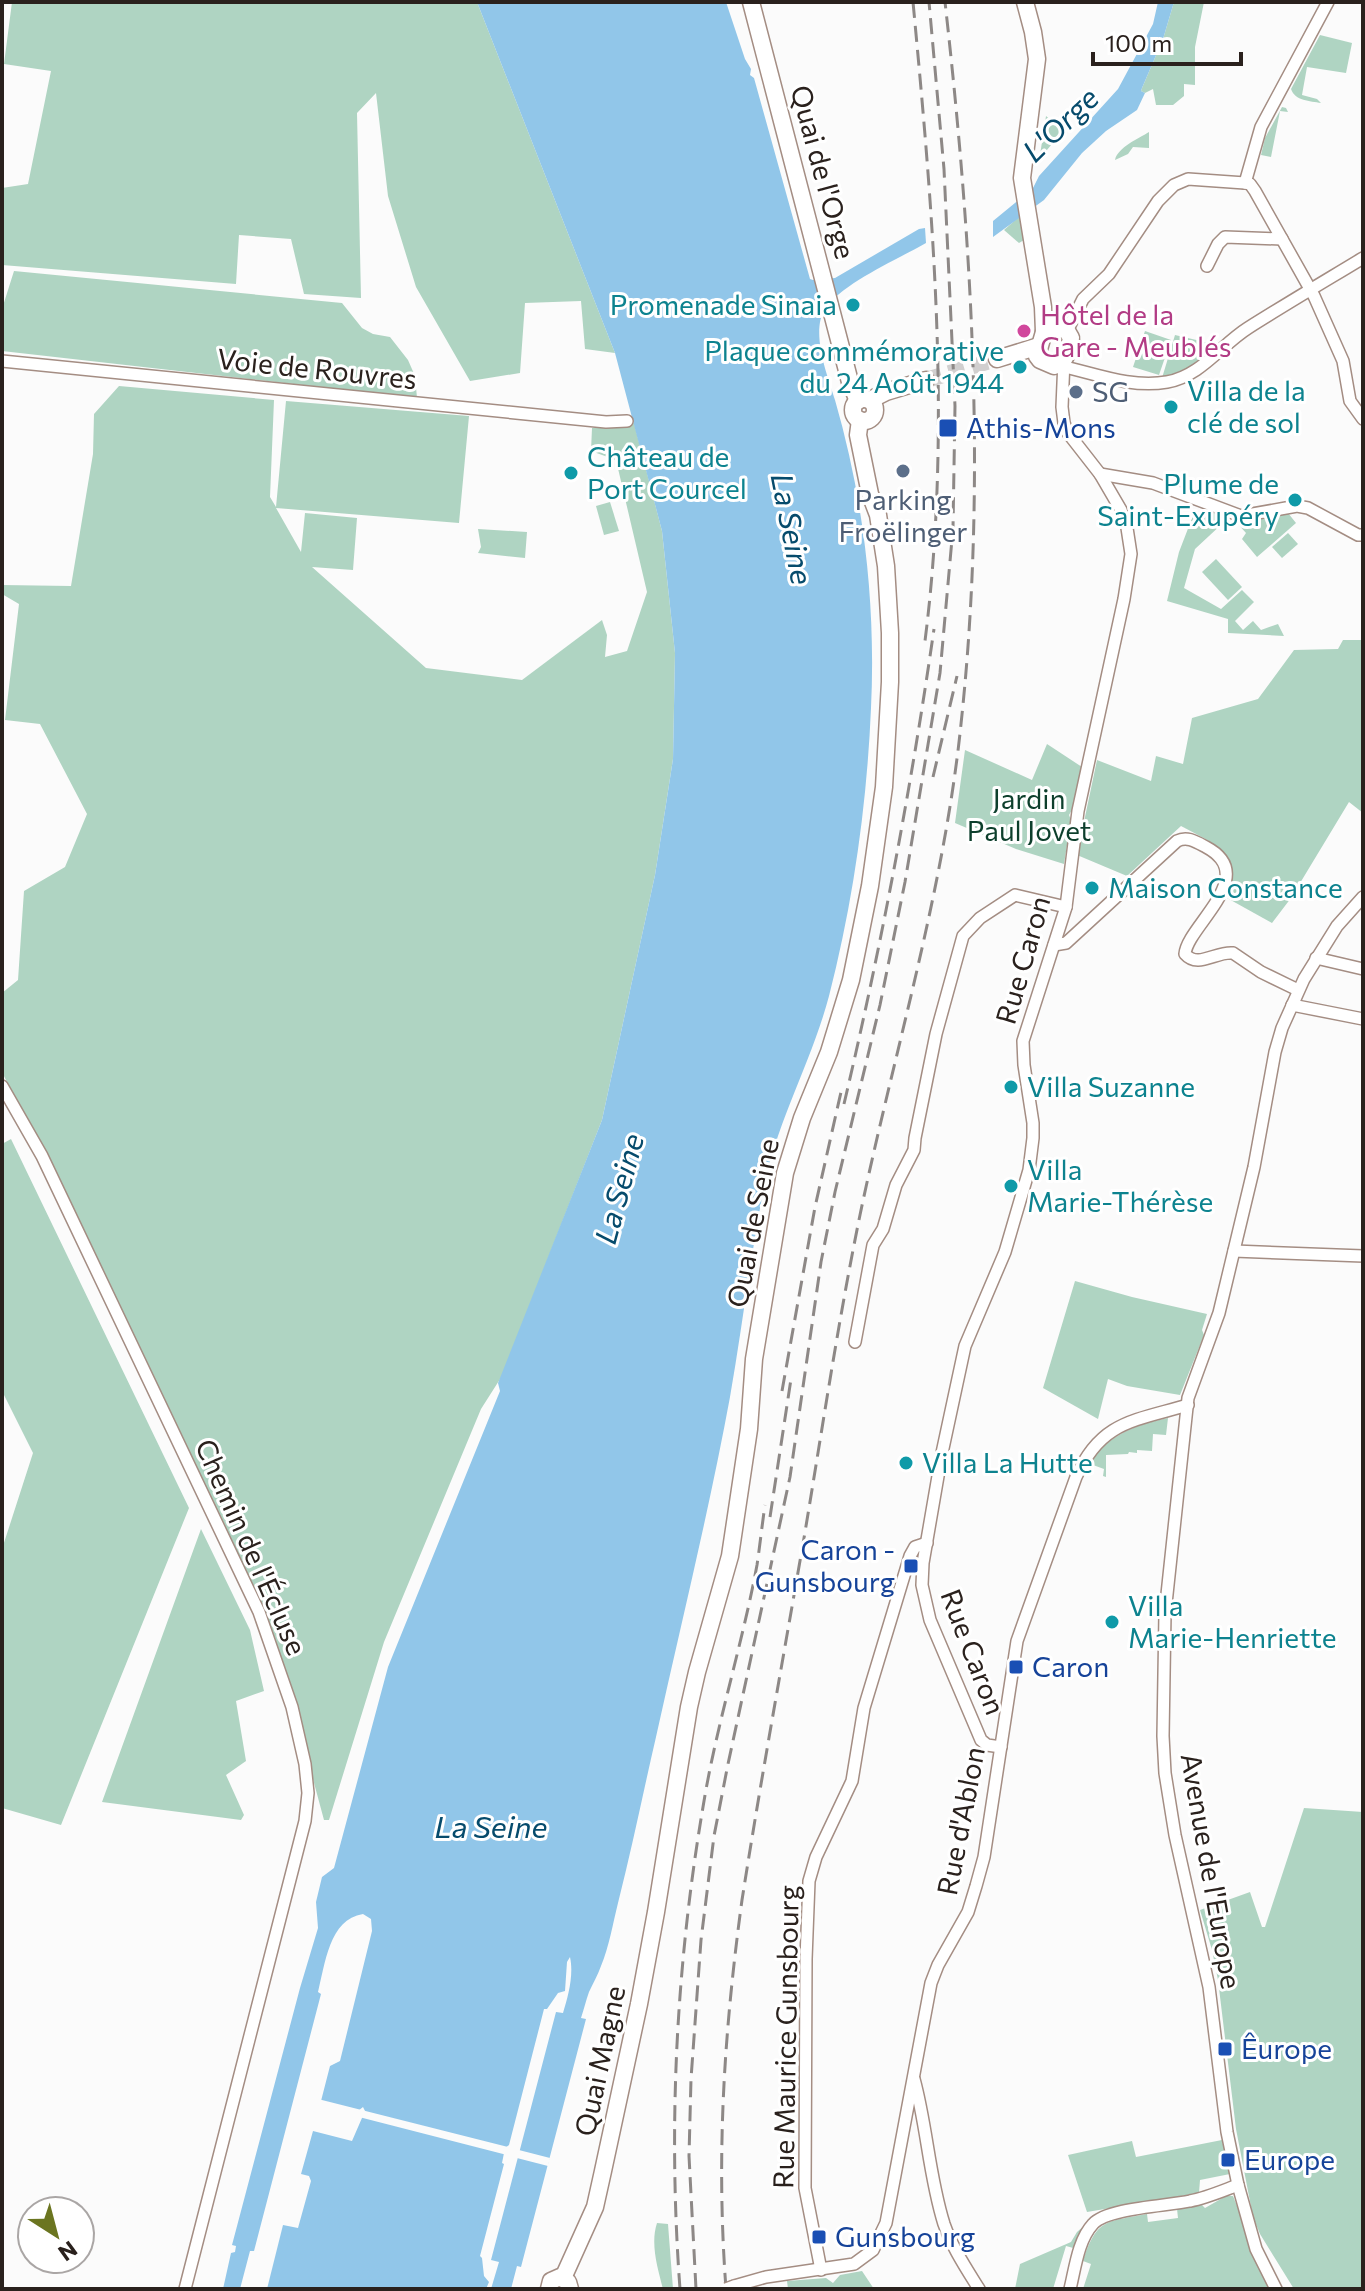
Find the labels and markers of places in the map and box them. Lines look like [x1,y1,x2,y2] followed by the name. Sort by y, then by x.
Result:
[610,287,837,321] place label: Promenade Sinaia
[844,296,862,314] marker: Promenade Sinaia
[1040,297,1232,363] place label: Hôtel de la Gare - Meublés
[1015,322,1033,340] marker: Hôtel de la Gare - Meublés
[704,333,1004,399] place label: Plaque commémorative du 24 Août 1944
[1011,358,1029,376] marker: Plaque commémorative du 24 Août 1944
[1187,373,1306,439] place label: Villa de la clé de sol
[1092,374,1129,408] place label: SG
[1067,383,1085,401] marker: SG
[1162,398,1180,416] marker: Villa de la clé de sol
[966,410,1116,444] place label: Athis-Mons
[937,417,959,439] marker: Athis-Mons
[587,439,747,505] place label: Château de Port Courcel
[894,462,912,480] marker: Parking Froëlinger
[562,464,580,482] marker: Château de Port Courcel
[1097,466,1279,532] place label: Plume de Saint-Exupéry
[838,482,968,548] place label: Parking Froëlinger
[1286,491,1304,509] marker: Plume de Saint-Exupéry
[1108,870,1343,904] place label: Maison Constance
[1083,879,1101,897] marker: Maison Constance
[1027,1069,1195,1103] place label: Villa Suzanne
[1002,1078,1020,1096] marker: Villa Suzanne
[1027,1152,1213,1218] place label: Villa Marie-Thérèse
[1002,1177,1020,1195] marker: Villa Marie-Thérèse
[922,1445,1093,1479] place label: Villa La Hutte
[897,1454,915,1472] marker: Villa La Hutte
[755,1532,895,1598] place label: Caron - Gunsbourg
[902,1557,920,1575] marker: Caron - Gunsbourg
[1128,1588,1336,1654] place label: Villa Marie-Henriette
[1103,1613,1121,1631] marker: Villa Marie-Henriette
[1032,1649,1109,1683] place label: Caron
[1007,1658,1025,1676] marker: Caron
[1241,2031,1332,2065] place label: Êurope
[1216,2040,1234,2058] marker: Êurope
[1244,2142,1335,2176] place label: Europe
[1219,2151,1237,2169] marker: Europe
[835,2219,975,2253] place label: Gunsbourg
[810,2228,828,2246] marker: Gunsbourg

